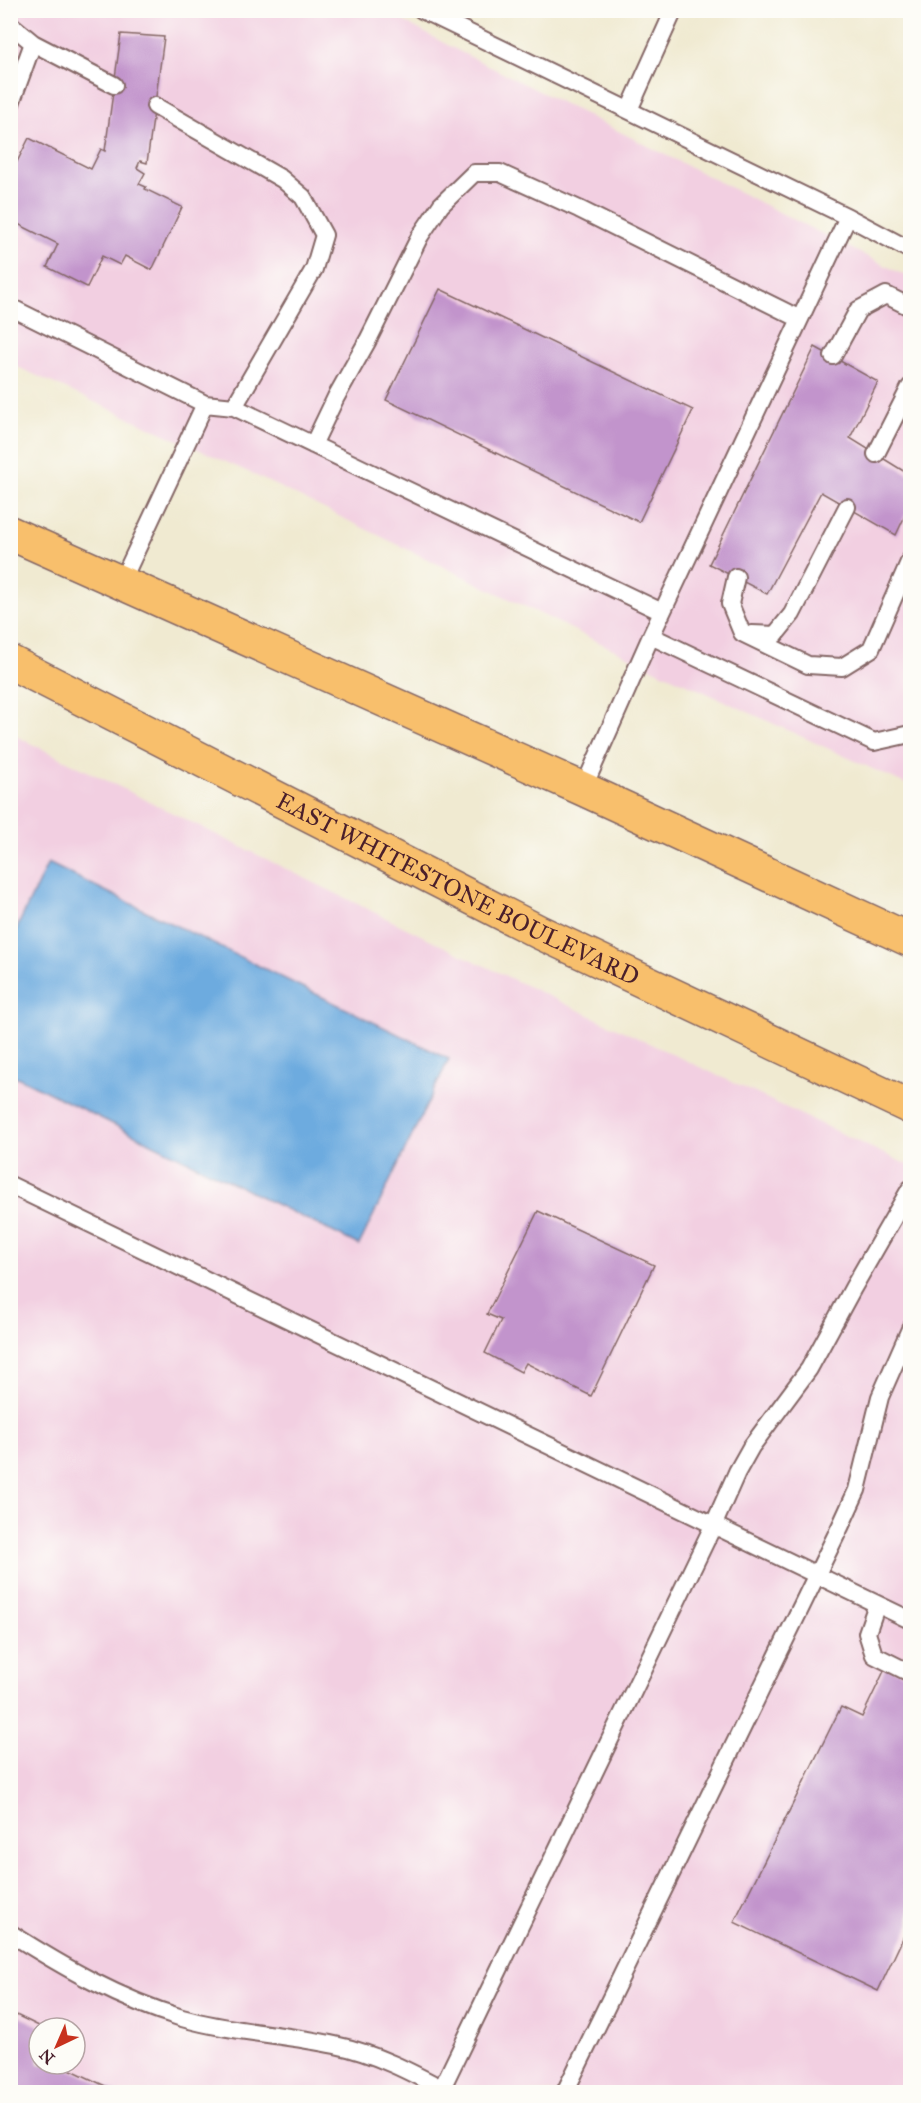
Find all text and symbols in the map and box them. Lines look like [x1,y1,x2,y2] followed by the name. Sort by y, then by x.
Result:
[271,785,644,992] street label: EAST WHITESTONE BOULEVARD
[27,2016,87,2076] north arrow
[35,2045,58,2068] text: N

